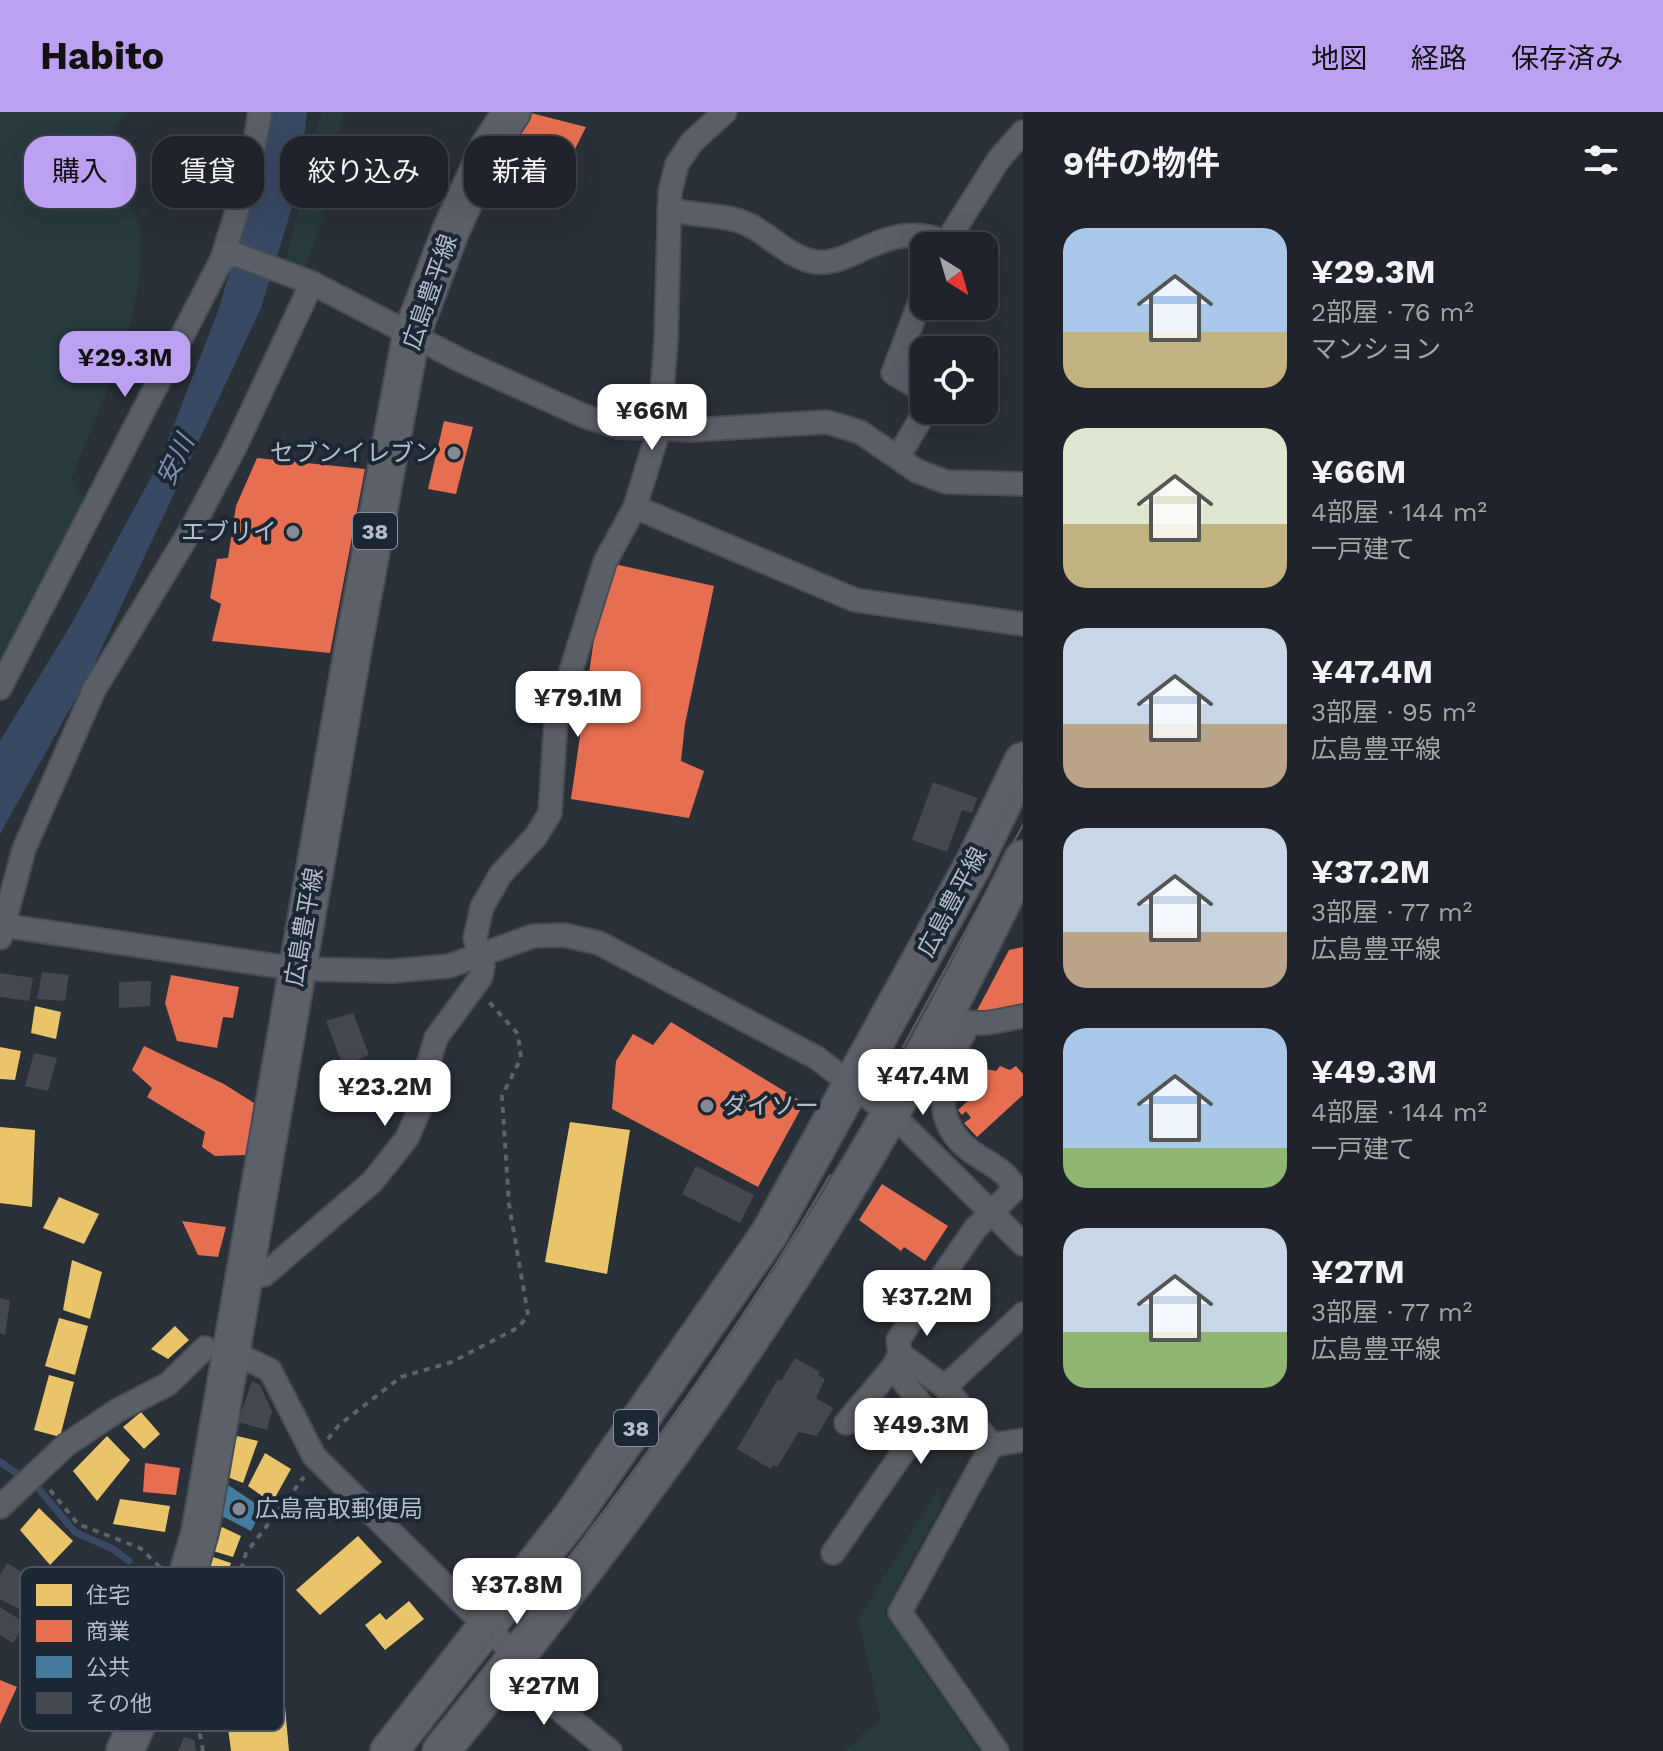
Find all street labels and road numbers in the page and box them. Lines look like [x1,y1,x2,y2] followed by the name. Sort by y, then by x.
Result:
[397,231,463,353] street label: 広島豊平線
[353,513,397,549] road number: 38
[911,842,993,962] street label: 広島豊平線
[280,865,328,989] street label: 広島豊平線
[614,1410,658,1446] road number: 38

